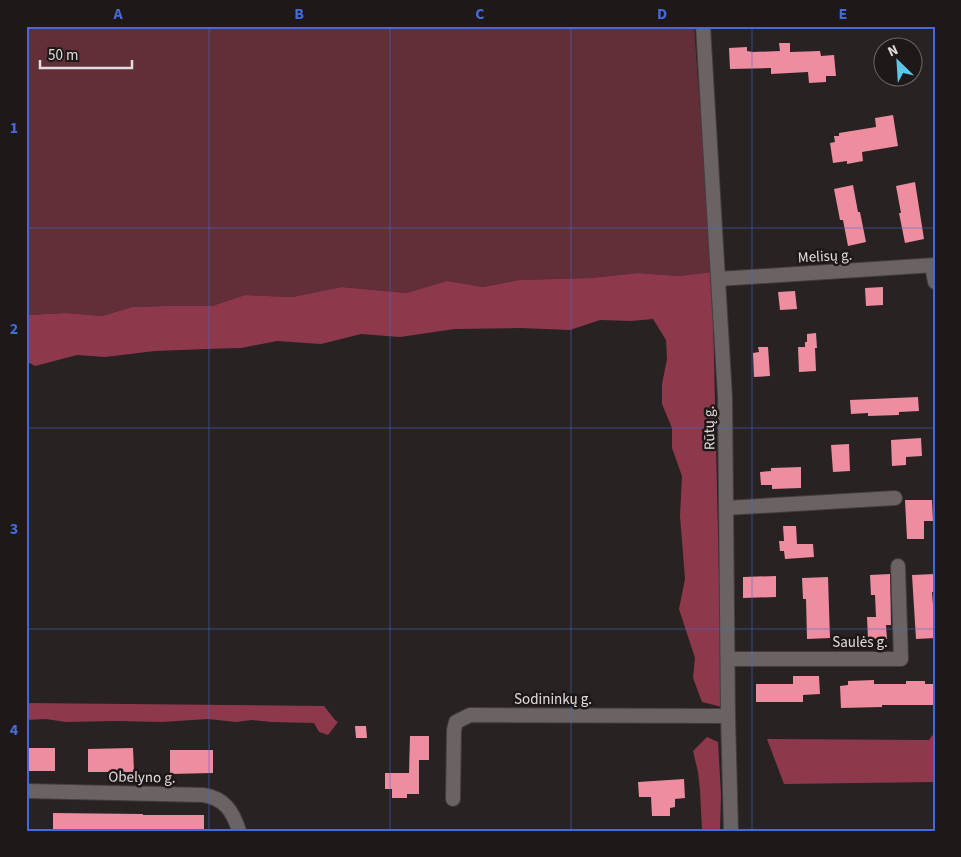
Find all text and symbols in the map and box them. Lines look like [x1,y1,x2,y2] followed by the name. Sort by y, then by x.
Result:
[112,3,123,25] text: A
[294,3,304,25] text: B
[475,3,485,25] text: C
[657,3,667,25] text: D
[839,3,847,25] text: E
[40,38,132,70] scale bar
[874,38,924,88] north arrow
[884,40,901,62] text: N
[48,45,78,66] text: 50 m
[10,117,18,139] text: 1
[797,245,853,268] street label: Melisų g.
[10,318,18,340] text: 2
[699,406,720,450] street label: Rūtų g.
[10,518,18,540] text: 3
[832,632,888,653] street label: Saulės g.
[514,689,592,710] street label: Sodininkų g.
[10,719,19,741] text: 4
[108,766,176,789] street label: Obelyno g.

